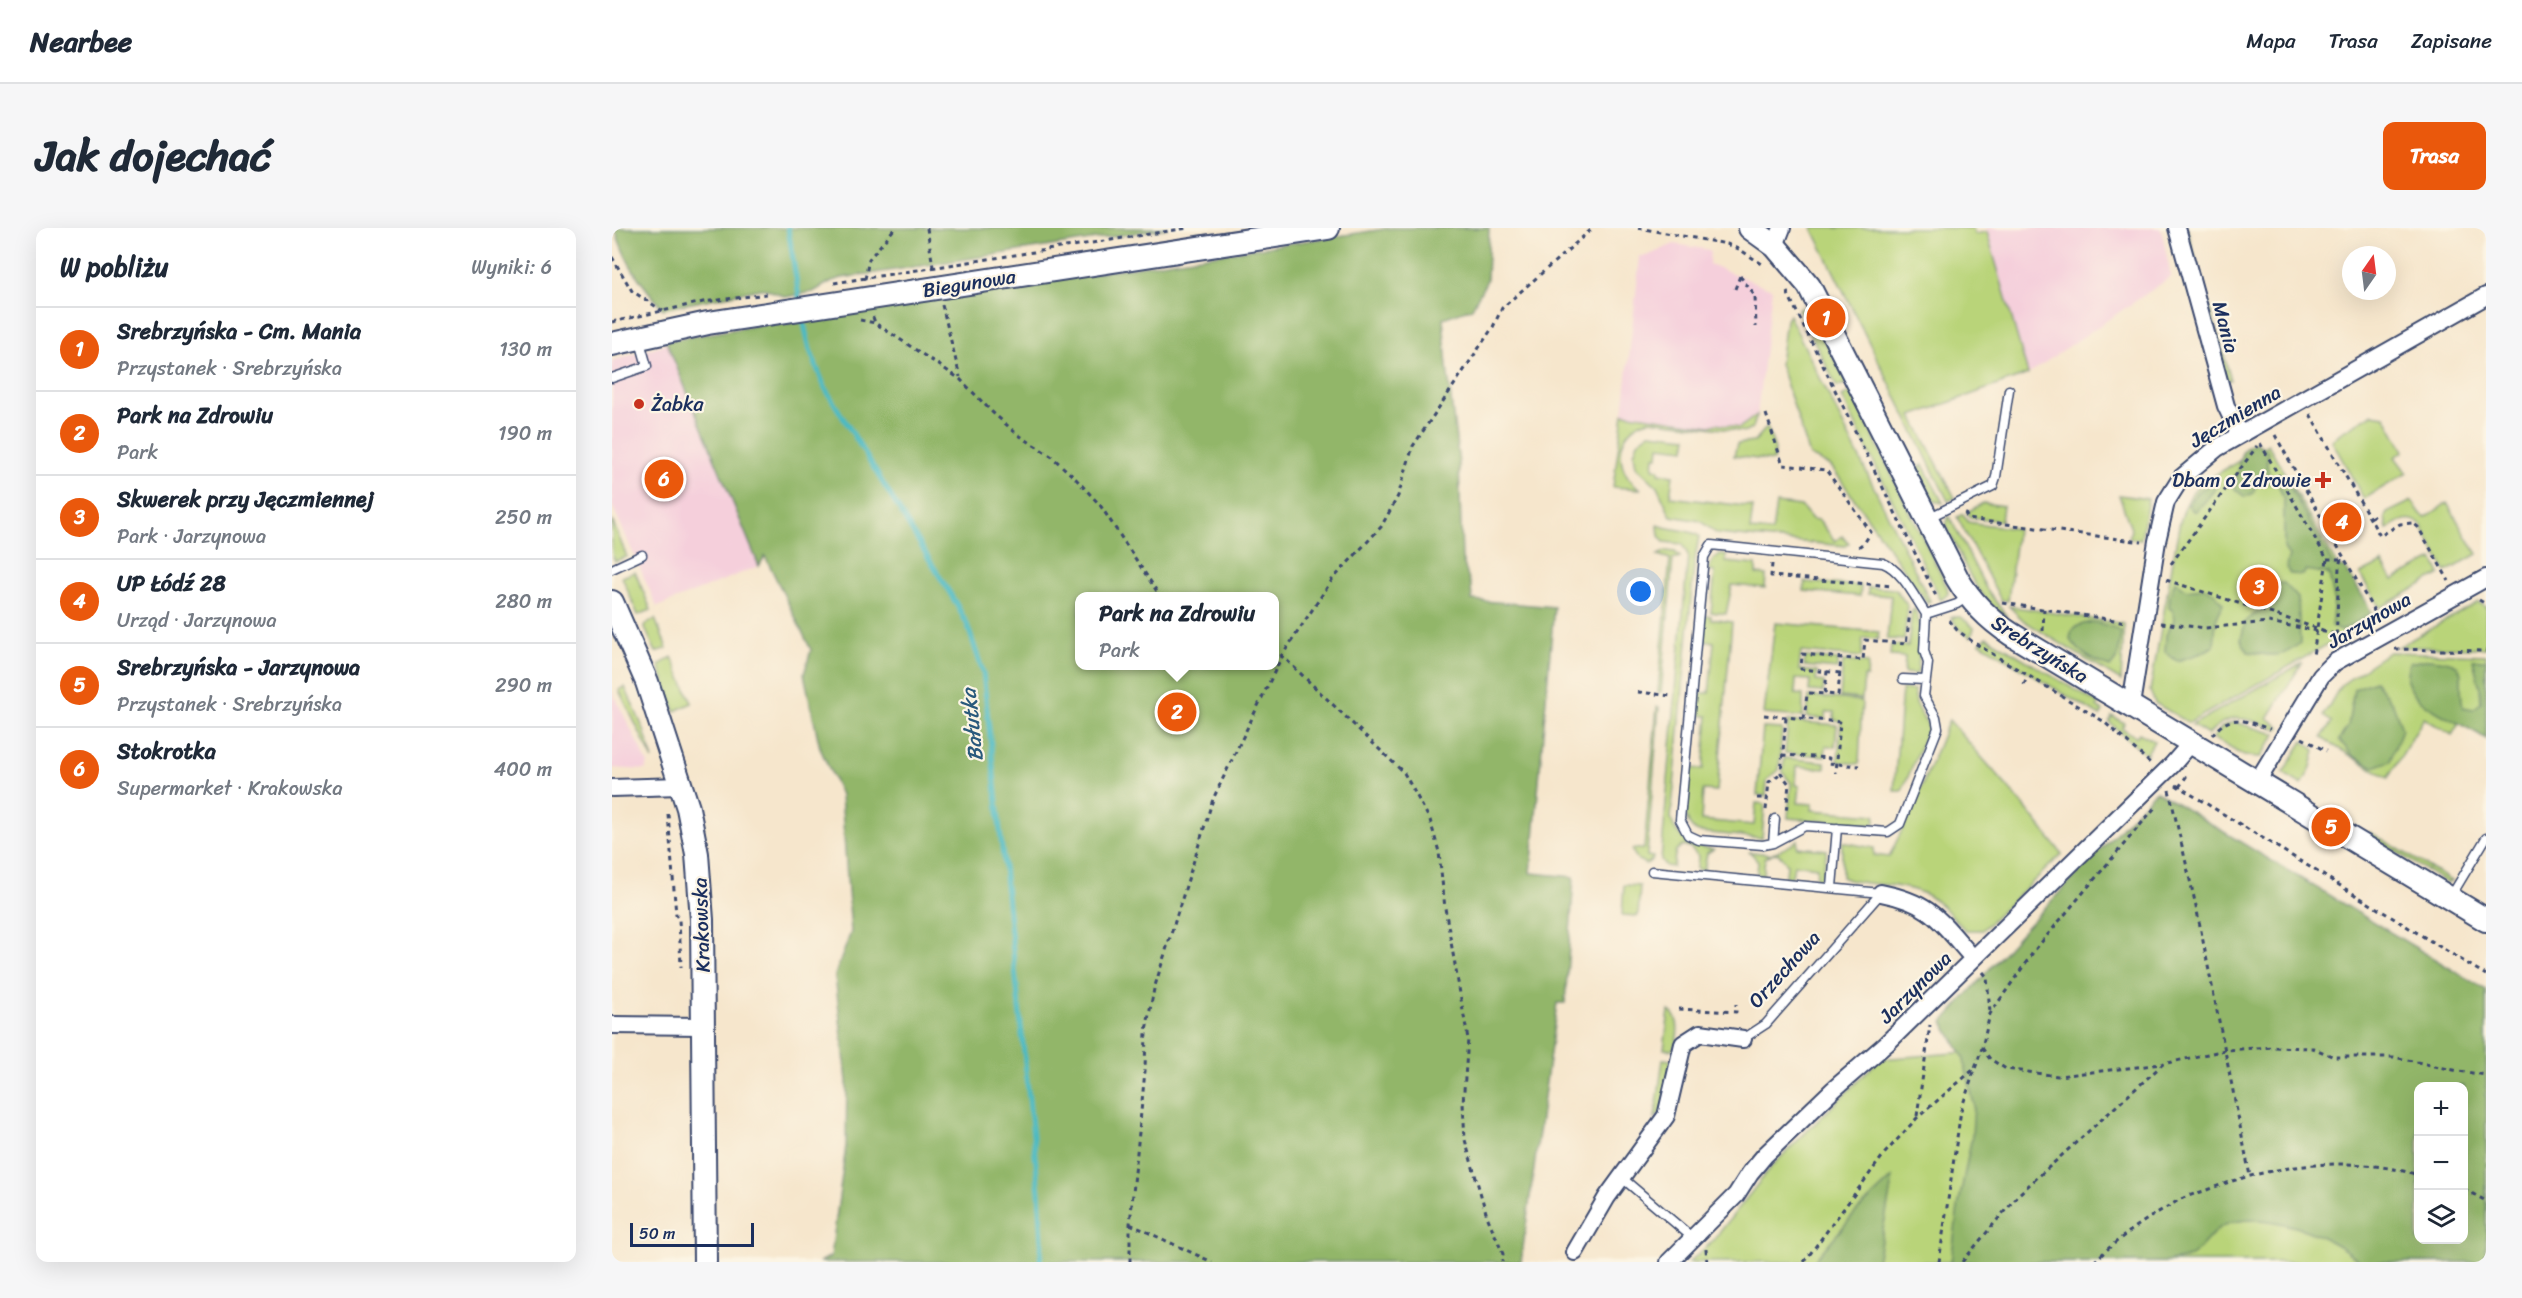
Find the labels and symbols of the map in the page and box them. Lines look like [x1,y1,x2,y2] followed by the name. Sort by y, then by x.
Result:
[2342,246,2396,300] north arrow
[920,259,1019,308] street label: Biegunowa
[1806,296,1846,340] pin: 1
[2202,297,2249,357] street label: Mania
[2182,375,2288,458] street label: Jęczmienna
[651,387,705,422] place label: Żabka
[632,397,646,411] marker: Żabka
[644,456,684,502] pin: 6
[2172,463,2311,498] place label: Dbam o Zdrowie
[2316,473,2330,487] marker: Dbam o Zdrowie
[2322,500,2362,544] pin: 4
[2240,564,2278,610] pin: 3
[1626,577,1655,606] your location
[2320,582,2418,659] street label: Jarzynowa
[1984,606,2095,693] street label: Srebrzyńska
[949,684,995,763] water label: Bałutka
[1158,690,1196,734] pin: 2
[2312,804,2350,850] pin: 5
[682,877,721,973] street label: Krakowska
[1739,922,1829,1017] street label: Orzechowa
[1870,942,1960,1033] street label: Jarzynowa
[630,1220,754,1248] scale bar

